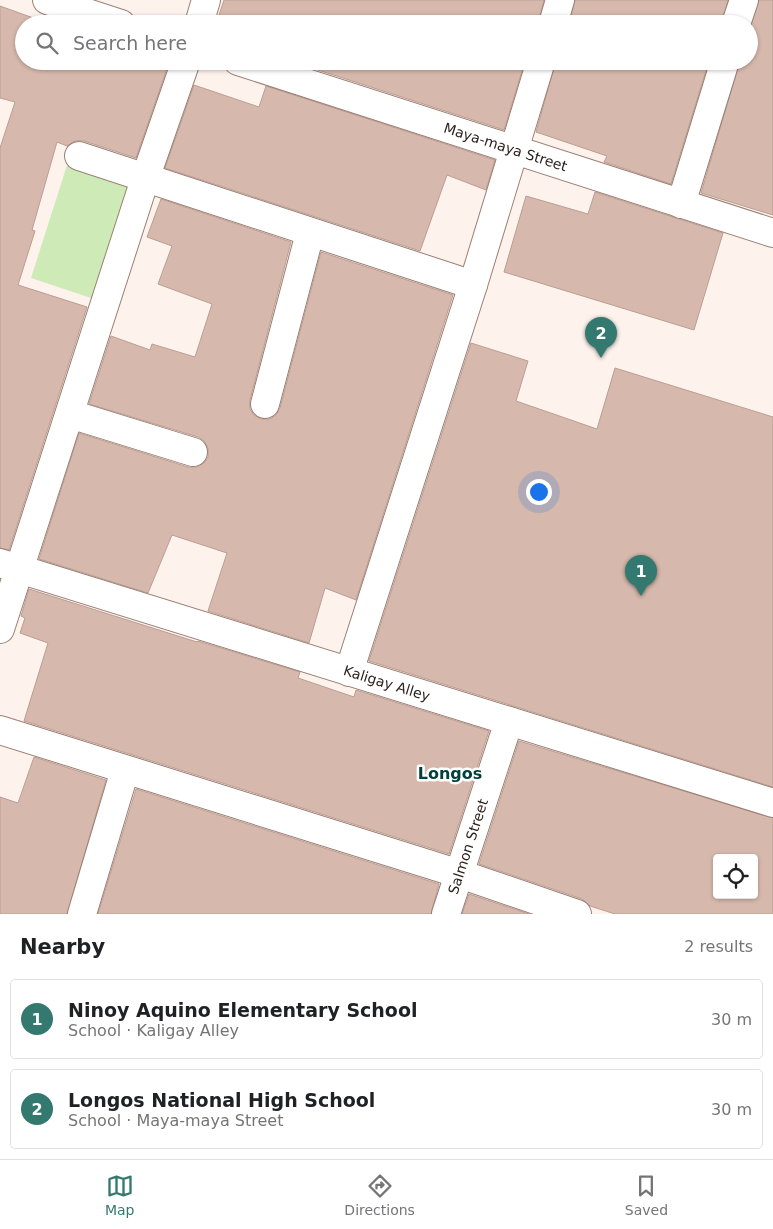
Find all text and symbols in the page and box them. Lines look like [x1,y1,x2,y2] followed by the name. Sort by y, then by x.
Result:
[15,15,758,70] search box
[33,29,61,57] icon: search
[73,32,187,54] text: Search here
[442,120,570,174] street label: Maya-maya Street
[585,317,617,358] pin: 2
[526,479,552,505] your location
[625,555,657,596] pin: 1
[342,662,432,704] street label: Kaligay Alley
[418,764,482,783] district label: Longos
[445,796,491,896] street label: Salmon Street
[713,854,758,899] map controls
[713,854,758,899] button: locate
[20,935,105,959] text: Nearby
[684,937,753,956] text: 2 results
[68,999,418,1021] text: Ninoy Aquino Elementary School
[31,1010,43,1029] text: 1
[711,1010,752,1029] text: 30 m
[68,1021,239,1040] text: School · Kaligay Alley
[68,1089,375,1111] text: Longos National High School
[31,1100,43,1119] text: 2
[711,1100,752,1119] text: 30 m
[68,1111,283,1130] text: School · Maya-maya Street
[105,1172,134,1218] tab: Map
[344,1172,415,1218] tab: Directions
[625,1172,668,1218] tab: Saved

